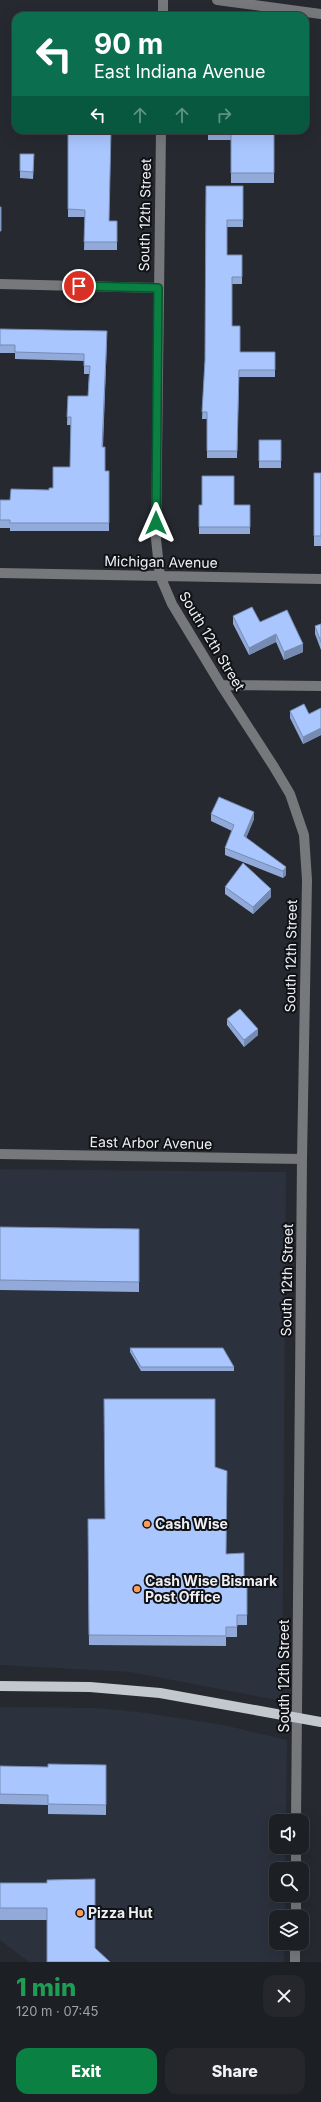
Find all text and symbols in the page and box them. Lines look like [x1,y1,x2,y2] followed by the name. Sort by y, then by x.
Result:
[94,27,163,61] text: 90 m
[28,28,80,80] icon: left
[94,61,265,82] text: East Indiana Avenue
[87,104,109,126] icon: left
[129,104,151,126] icon: ahead
[171,104,193,126] icon: ahead
[213,104,235,126] icon: right
[135,158,154,272] street label: South 12th Street
[62,269,96,303] pin
[68,275,90,297] icon: arrive
[135,502,177,544] position arrow
[104,552,218,571] street label: Michigan Avenue
[176,588,249,694] street label: South 12th Street
[281,899,300,1013] street label: South 12th Street
[90,1133,212,1152] street label: East Arbor Avenue
[277,1223,296,1337] street label: South 12th Street
[155,1515,228,1532] place label: Cash Wise
[142,1519,152,1529] marker: Cash Wise
[145,1572,278,1605] place label: Cash Wise Bismark Post Office
[132,1584,142,1594] marker: Cash Wise Bismark Post Office
[275,1619,292,1732] street label: South 12th Street
[269,1814,309,1950] map controls
[269,1814,309,1854] button: sound
[269,1862,309,1902] button: search
[88,1904,153,1921] place label: Pizza Hut
[75,1908,85,1918] marker: Pizza Hut
[269,1910,309,1950] button: layers
[16,1973,76,2002] text: 1 min
[263,1975,305,2017] button: close
[16,2003,98,2019] text: 120 m · 07:45
[16,2048,157,2094] button: Exit
[165,2048,305,2094] button: Share

